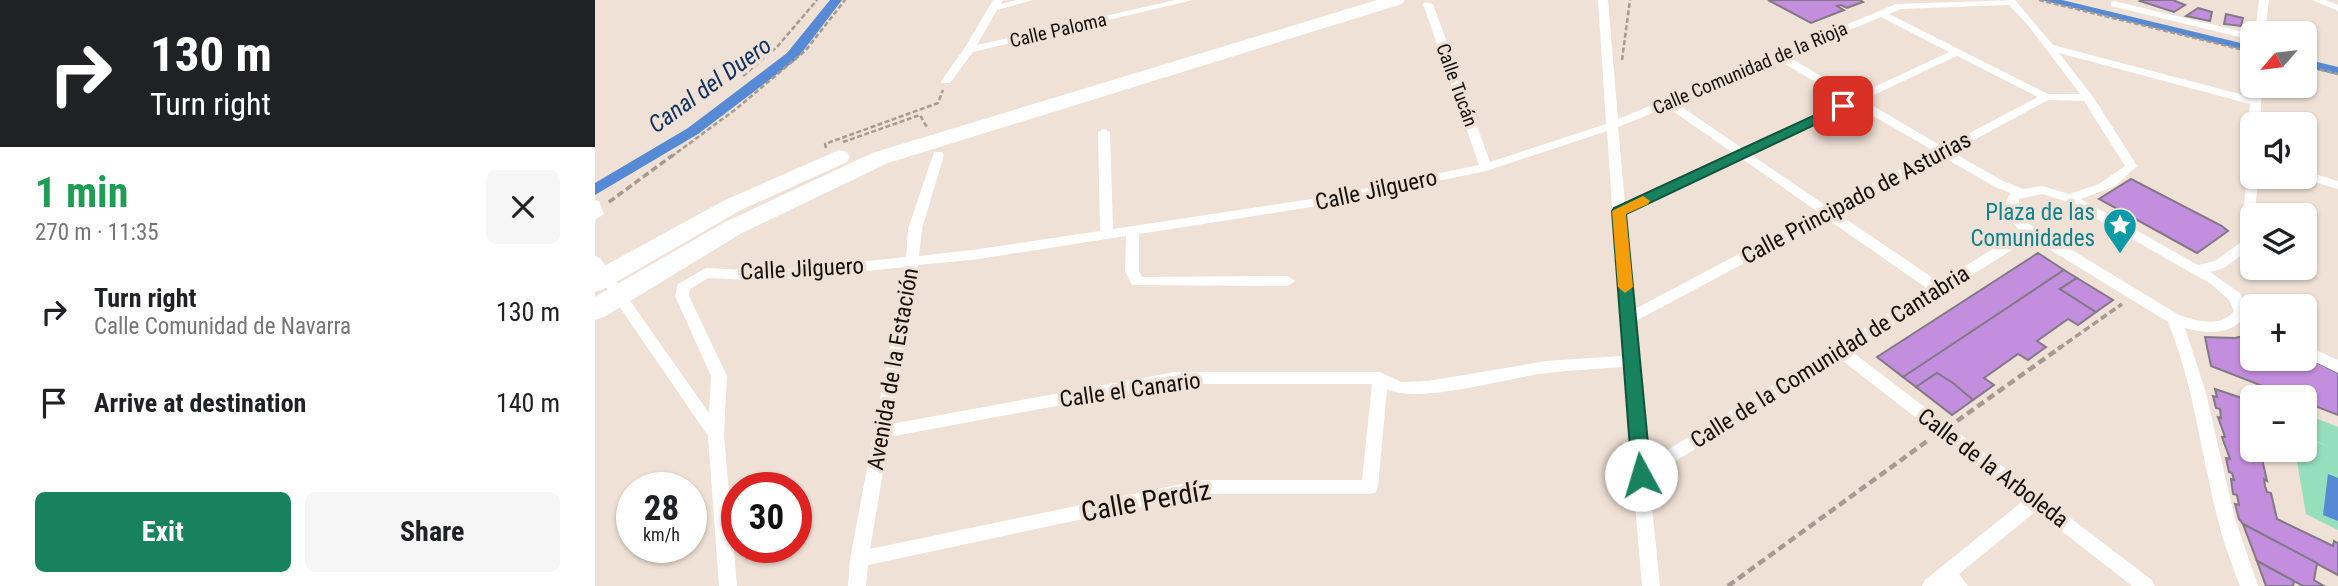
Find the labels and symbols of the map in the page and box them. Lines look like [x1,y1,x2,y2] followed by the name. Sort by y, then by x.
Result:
[1007,8,1109,52] street label: Calle Paloma
[1649,17,1851,119] street label: Calle Comunidad de la Rioja
[2240,21,2317,98] north arrow
[643,31,777,139] water label: Canal del Duero
[1431,40,1483,130] street label: Calle Tucán
[1813,76,1873,136] pin
[1737,126,1975,270] street label: Calle Principado de Asturias
[1313,164,1439,216] street label: Calle Jilguero
[1970,199,2095,252] place label: Plaza de las Comunidades
[2101,206,2139,255] place icon: Plaza de las Comunidades
[739,252,865,286] street label: Calle Jilguero
[1686,260,1974,454] street label: Calle de la Comunidad de Cantabria
[862,266,924,472] street label: Avenida de la Estación
[1058,367,1202,413] street label: Calle el Canario
[1912,403,2074,533] street label: Calle de la Arboleda
[1604,438,1678,512] position arrow
[721,472,812,563] speed limit sign: 30
[1079,473,1213,529] street label: Calle Perdíz

